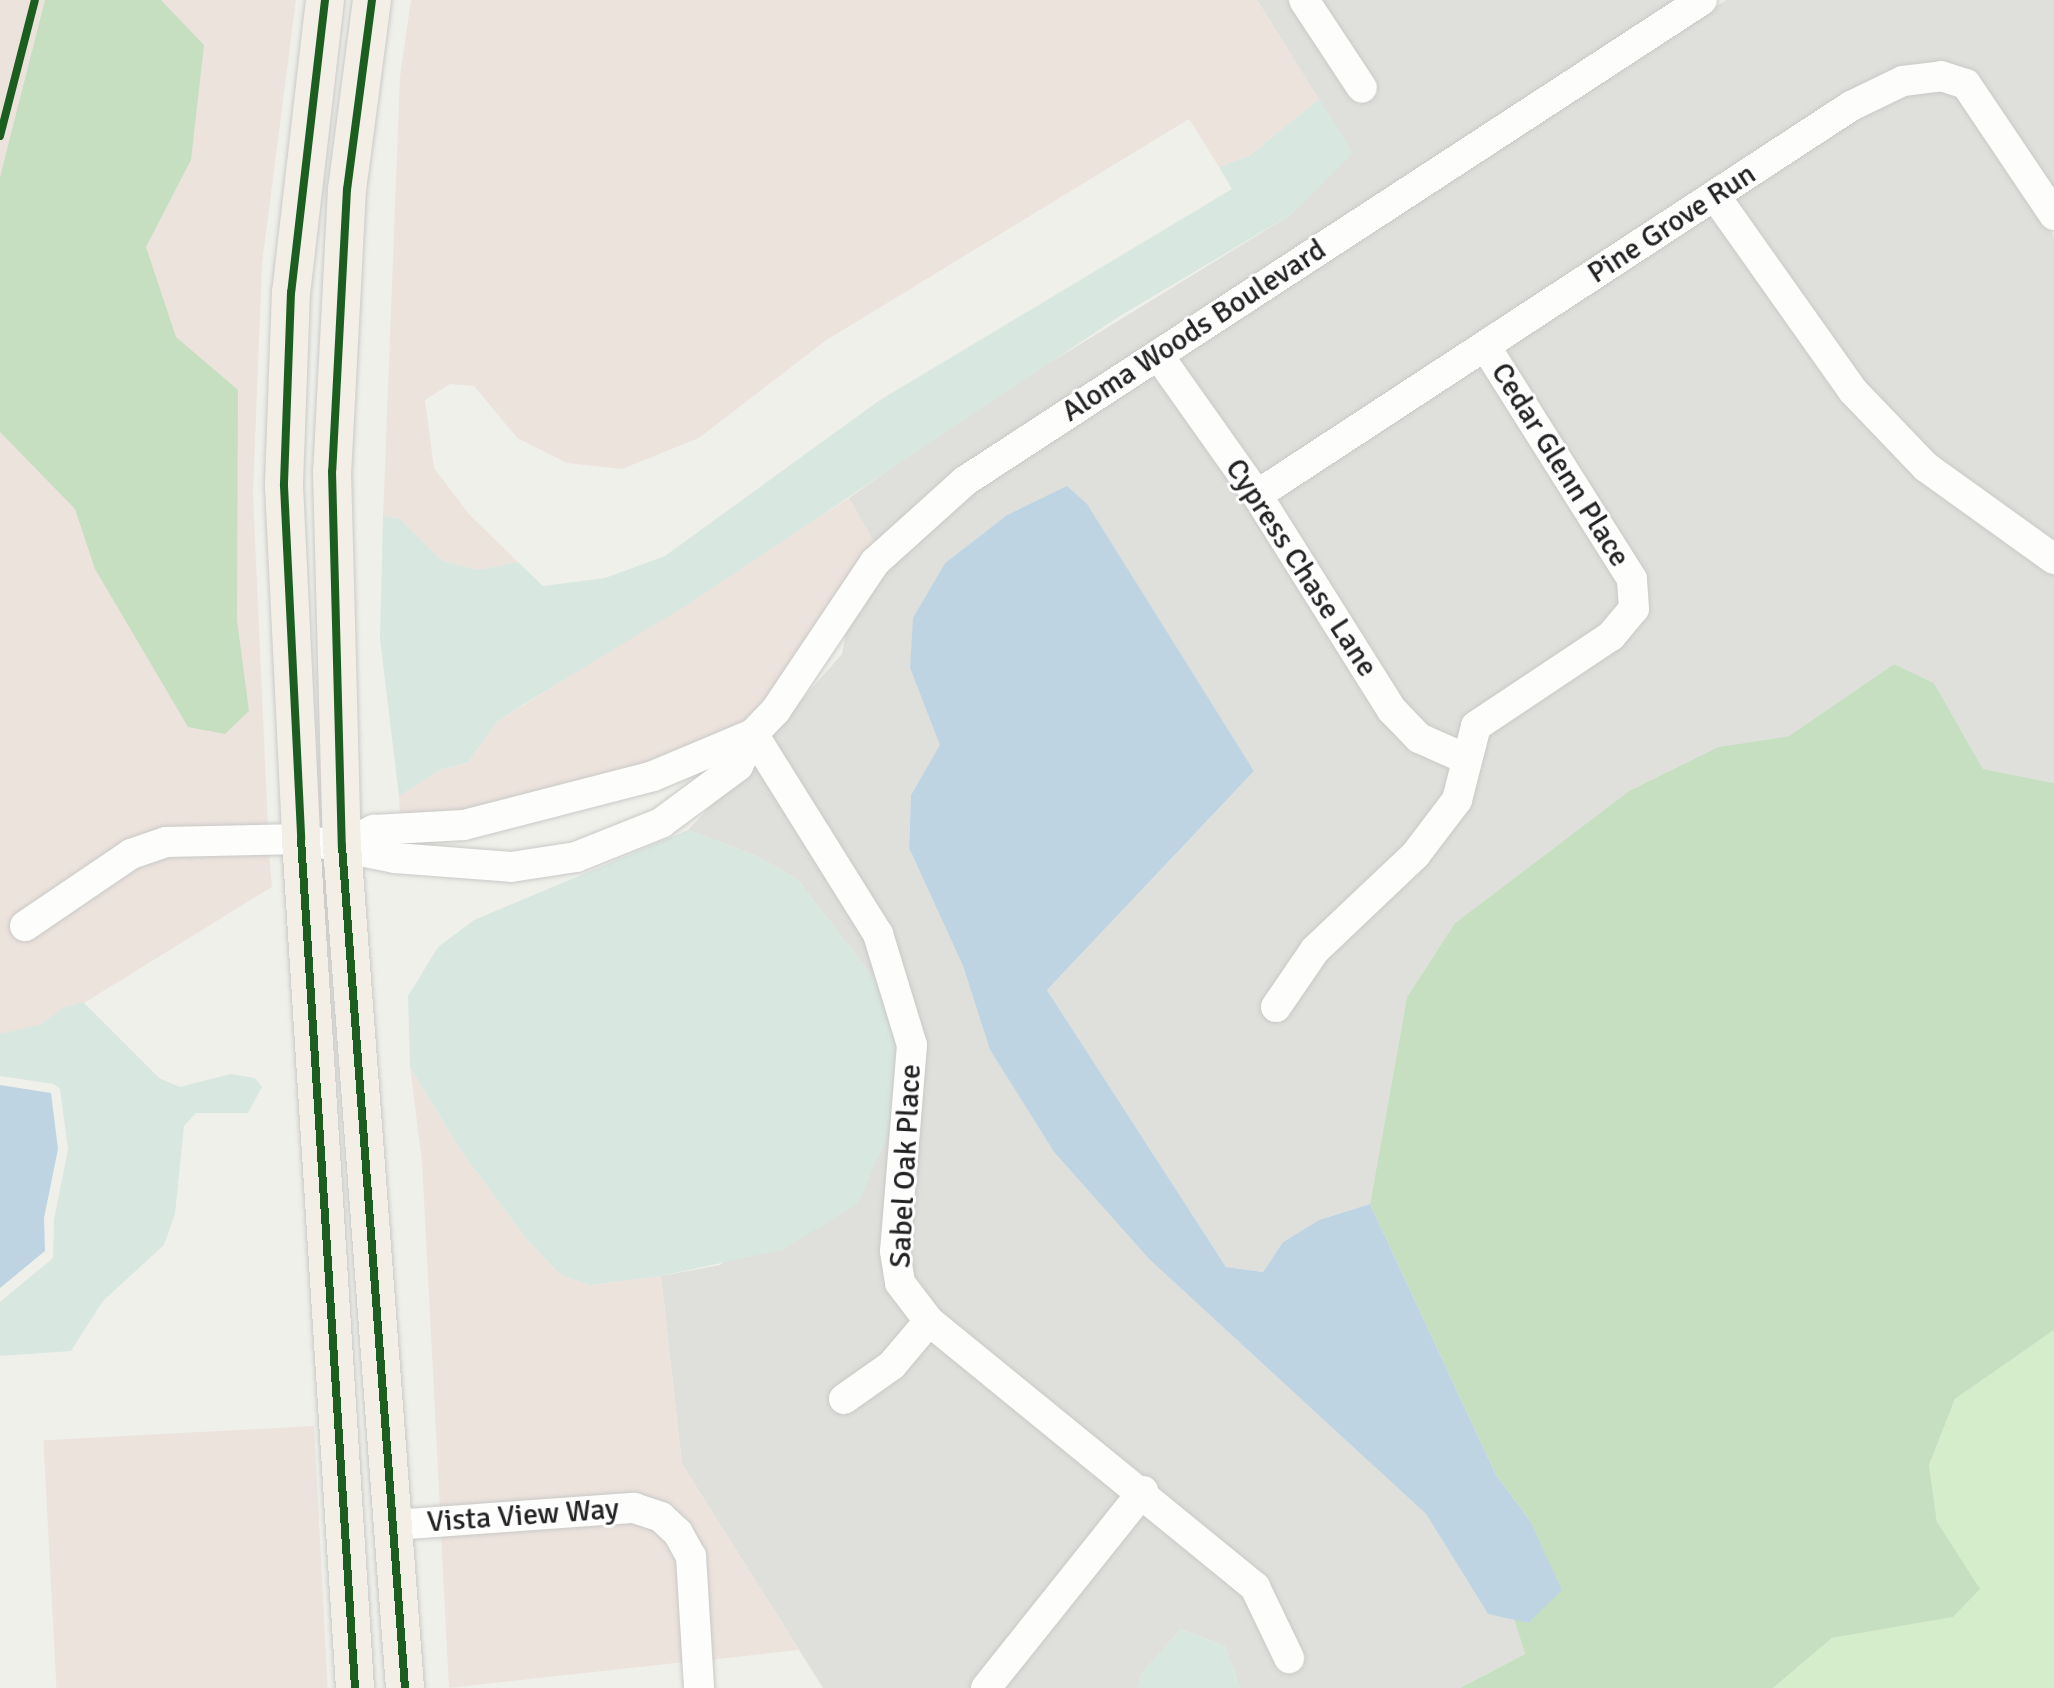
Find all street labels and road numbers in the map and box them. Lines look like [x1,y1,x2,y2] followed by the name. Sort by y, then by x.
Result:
[1581,156,1763,292] street label: Pine Grove Run
[1055,232,1333,430] street label: Aloma Woods Boulevard
[1483,356,1637,574] street label: Cedar Glenn Place
[1217,452,1385,684] street label: Cypress Chase Lane
[883,1063,929,1269] street label: Sabel Oak Place
[426,1491,620,1541] street label: Vista View Way

